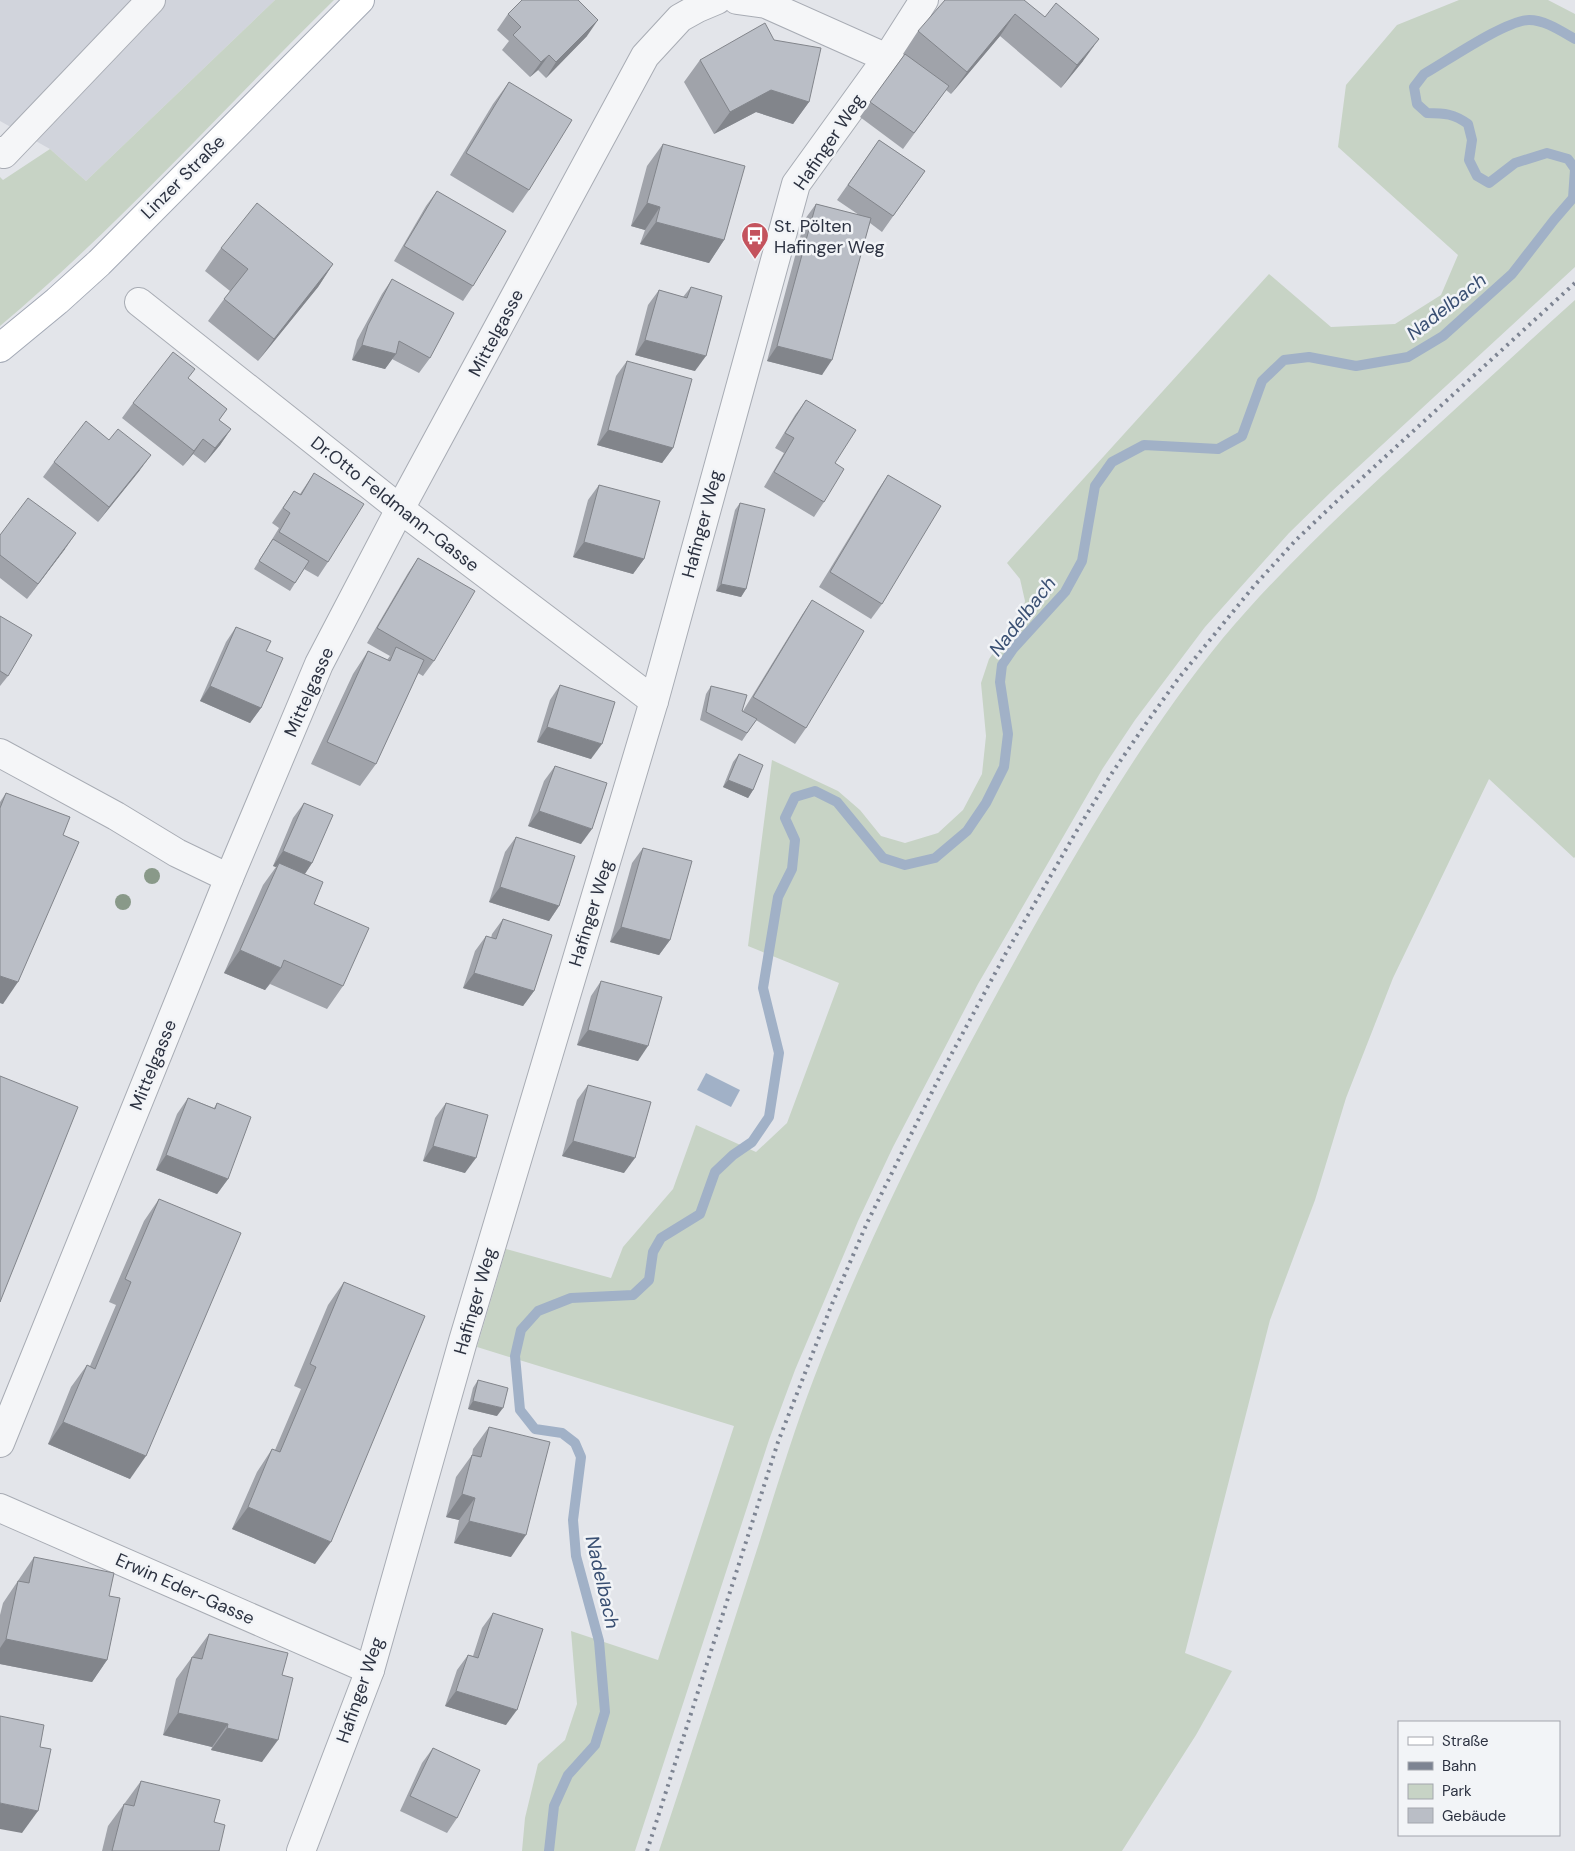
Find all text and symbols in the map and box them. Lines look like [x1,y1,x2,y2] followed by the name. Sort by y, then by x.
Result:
[788,89,870,195] street label: Hafinger Weg
[136,130,230,224] street label: Linzer Straße
[774,214,885,259] place label: St. Pölten Hafinger Weg
[740,221,770,260] bus stop icon: St. Pölten Hafinger Weg
[1401,267,1491,345] water label: Nadelbach
[463,285,529,381] street label: Mittelgasse
[306,431,484,577] street label: Dr.Otto Feldmann-Gasse
[676,467,728,581] street label: Hafinger Weg
[983,571,1061,661] water label: Nadelbach
[279,643,339,741] street label: Mittelgasse
[563,857,619,969] street label: Hafinger Weg
[124,1016,182,1114] street label: Mittelgasse
[448,1245,502,1357] street label: Hafinger Weg
[580,1533,625,1631] water label: Nadelbach
[112,1548,258,1630] street label: Erwin Eder-Gasse
[331,1634,389,1746] street label: Hafinger Weg
[1398,1721,1560,1836] legend
[1442,1731,1489,1751] text: Straße
[1442,1756,1476,1776] text: Bahn
[1442,1781,1472,1801] text: Park
[1442,1806,1506,1826] text: Gebäude

